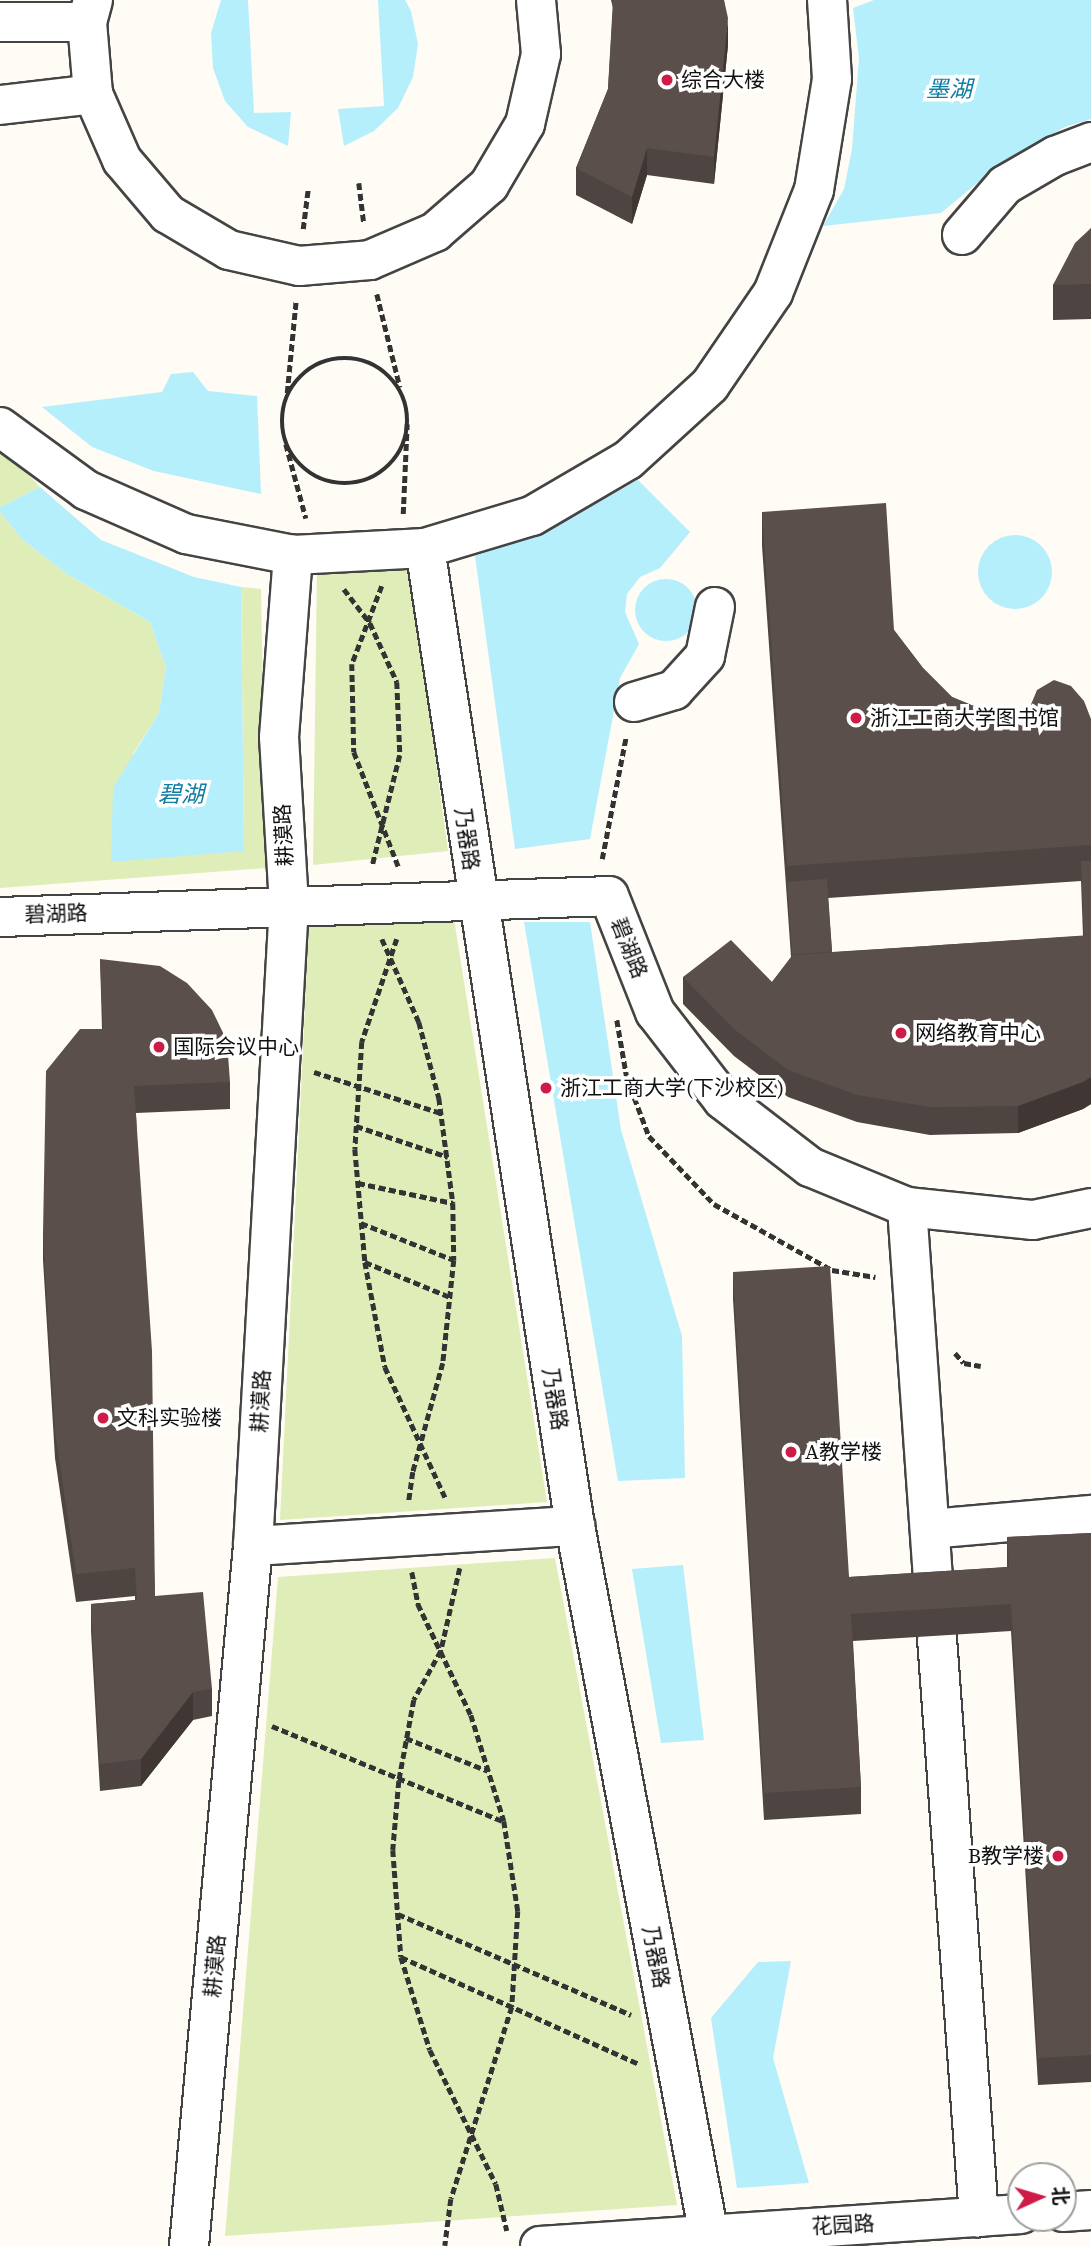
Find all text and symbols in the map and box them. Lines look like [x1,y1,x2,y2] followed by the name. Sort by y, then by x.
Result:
[681,67,765,93] place label: 综合大楼
[659,72,675,88] marker: 综合大楼
[926,75,972,103] water label: 墨湖
[870,705,1059,731] place label: 浙江工商大学图书馆
[848,710,864,726] marker: 浙江工商大学图书馆
[158,780,204,808] water label: 碧湖
[270,803,298,867] street label: 耕漠路
[450,806,484,872] street label: 乃器路
[24,900,88,928] street label: 碧湖路
[606,914,652,982] street label: 碧湖路
[915,1020,1041,1046] place label: 网络教育中心
[893,1025,909,1041] marker: 网络教育中心
[173,1034,299,1060] place label: 国际会议中心
[151,1039,167,1055] marker: 国际会议中心
[560,1075,784,1101] place label: 浙江工商大学(下沙校区)
[538,1080,554,1096] marker: 浙江工商大学(下沙校区)
[538,1366,572,1432] street label: 乃器路
[247,1369,275,1433] street label: 耕漠路
[117,1405,222,1431] place label: 文科实验楼
[95,1410,111,1426] marker: 文科实验楼
[805,1439,882,1465] place label: A教学楼
[783,1444,799,1460] marker: A教学楼
[968,1843,1044,1869] place label: B教学楼
[1050,1848,1066,1864] marker: B教学楼
[638,1924,674,1990] street label: 乃器路
[200,1934,230,1998] street label: 耕漠路
[1007,2162,1077,2232] north arrow
[1047,2185,1075,2206] text: 北
[811,2211,875,2239] street label: 花园路

